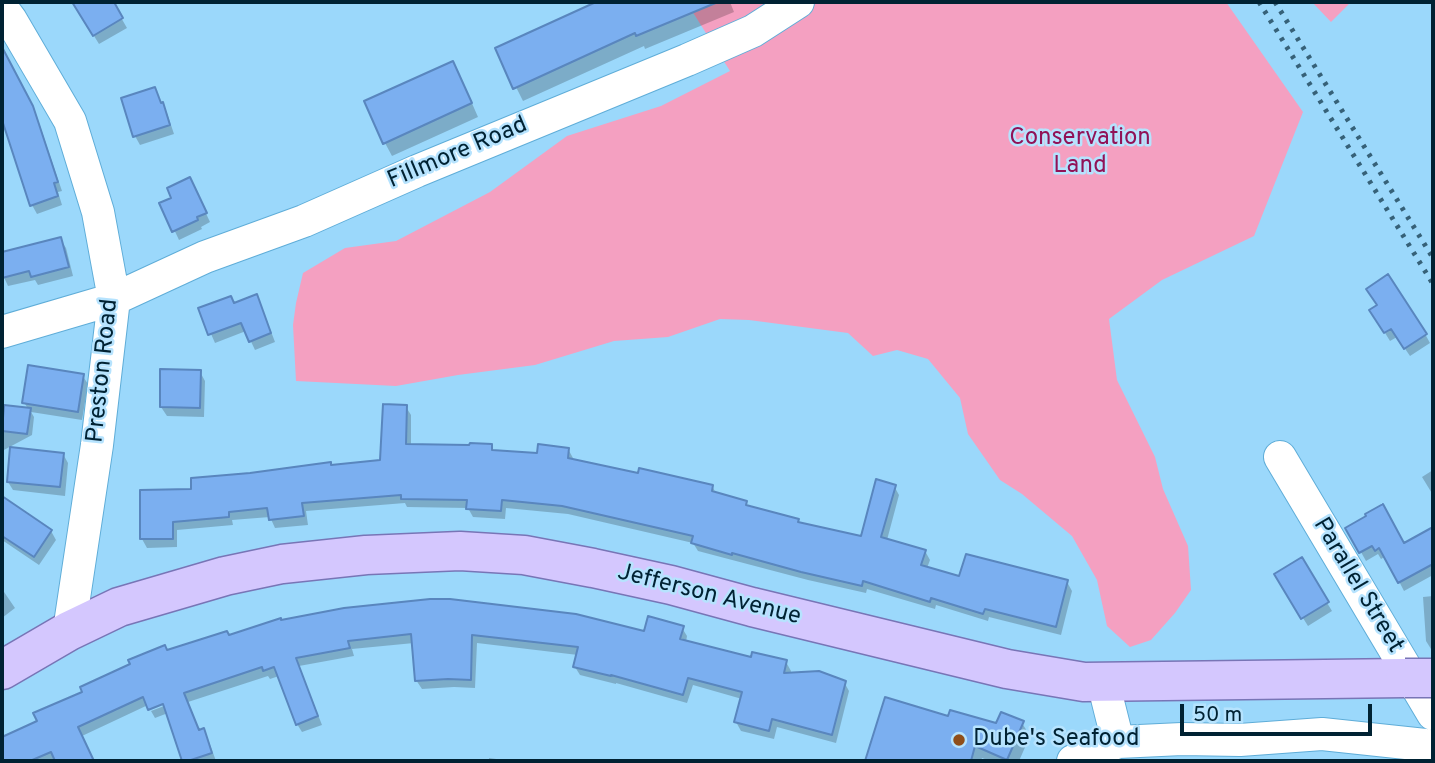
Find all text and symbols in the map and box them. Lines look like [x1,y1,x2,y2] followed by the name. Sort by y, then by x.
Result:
[384,112,532,196] street label: Fillmore Road
[1009,125,1151,181] park label: Conservation Land
[82,298,126,444] street label: Preston Road
[1305,513,1409,659] street label: Parallel Street
[614,559,804,633] street label: Jefferson Avenue
[1183,690,1376,734] scale bar
[1193,702,1242,729] text: 50 m
[973,726,1139,754] place label: Dube's Seafood
[951,732,967,748] marker: Dube's Seafood

